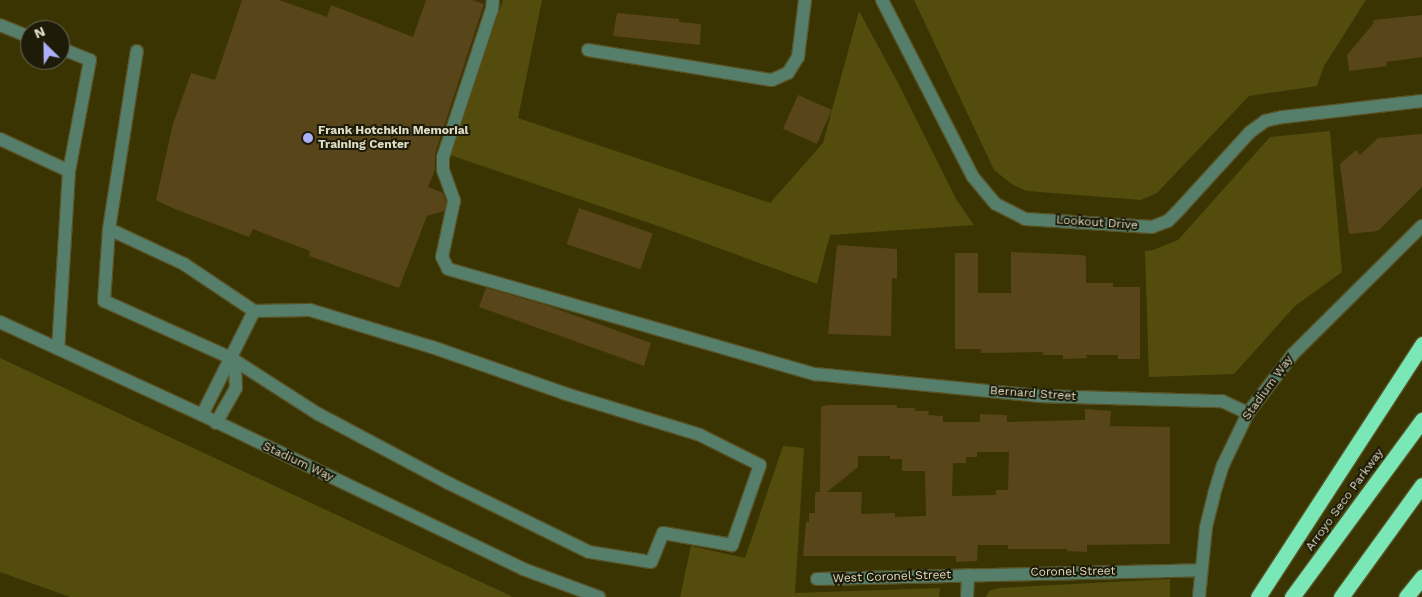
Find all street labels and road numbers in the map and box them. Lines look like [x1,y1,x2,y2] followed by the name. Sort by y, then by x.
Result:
[1056,213,1138,233] street label: Lookout Drive
[1240,353,1296,423] street label: Stadium Way
[989,384,1077,404] street label: Bernard Street
[260,439,336,485] street label: Stadium Way
[1303,446,1387,554] street label: Arroyo Seco Parkway
[1030,564,1116,580] street label: Coronel Street
[832,568,952,586] street label: West Coronel Street

